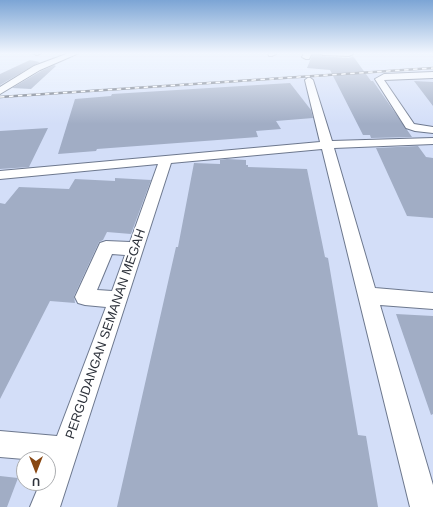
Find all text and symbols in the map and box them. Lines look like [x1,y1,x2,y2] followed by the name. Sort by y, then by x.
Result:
[63,227,149,441] street label: PERGUDANGAN SEMANAN MEGAH
[16,451,56,491] north arrow
[32,476,40,488] text: U

